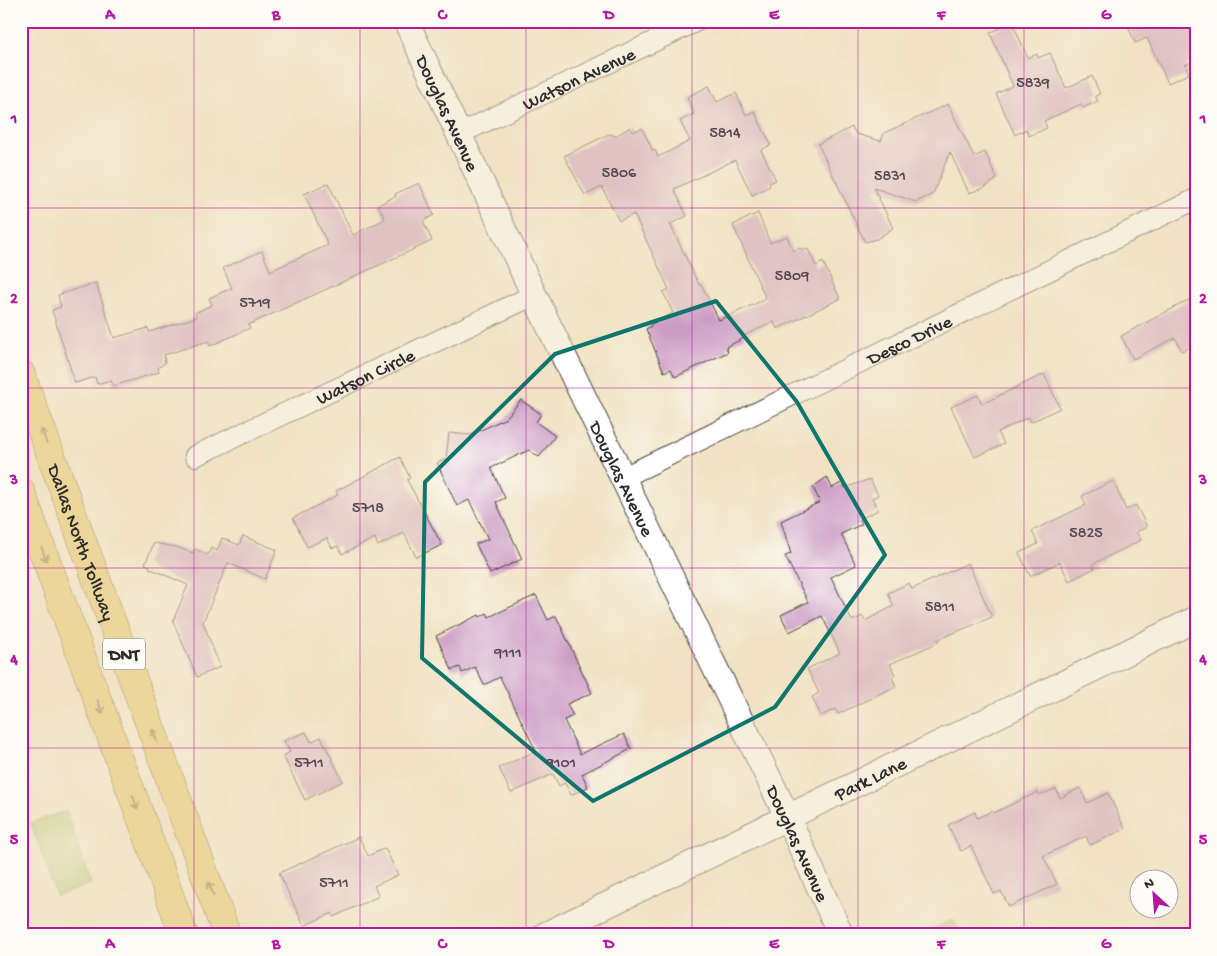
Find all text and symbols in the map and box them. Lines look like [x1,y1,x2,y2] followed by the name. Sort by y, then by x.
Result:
[104,7,116,26] text: A
[271,7,281,26] text: B
[437,7,448,26] text: C
[602,7,615,26] text: D
[769,7,780,26] text: E
[936,7,947,26] text: F
[1101,7,1112,26] text: G
[520,44,640,117] street label: Watson Avenue
[408,50,483,176] street label: Douglas Avenue
[1016,75,1050,94] house number: 5839
[10,111,17,130] text: 1
[1199,111,1206,130] text: 1
[709,125,741,144] house number: 5814
[602,165,637,184] house number: 5806
[874,168,906,187] house number: 5831
[775,268,809,287] house number: 5809
[10,291,18,310] text: 2
[1199,291,1207,310] text: 2
[239,295,271,314] house number: 5719
[862,311,957,373] street label: Desco Drive
[313,345,420,412] street label: Watson Circle
[581,416,658,541] street label: Douglas Avenue
[39,429,48,444] one-way arrow
[39,460,119,625] street label: Dallas North Tollway
[9,472,18,491] text: 3
[1198,472,1207,491] text: 3
[352,500,384,519] house number: 5718
[1069,525,1103,544] house number: 5825
[40,546,49,562] one-way arrow
[925,599,955,618] house number: 5811
[103,639,145,670] road number: DNT
[493,645,522,664] house number: 9111
[9,652,18,671] text: 4
[1198,652,1207,671] text: 4
[96,699,105,714] one-way arrow
[150,729,159,745] one-way arrow
[831,753,911,808] street label: Park Lane
[294,755,324,774] house number: 5711
[545,755,576,774] house number: 9101
[758,781,832,906] street label: Douglas Avenue
[131,794,140,809] one-way arrow
[10,832,19,851] text: 5
[1199,832,1208,851] text: 5
[1130,868,1180,918] north arrow
[319,875,349,894] house number: 5711
[1142,875,1157,894] text: N
[206,882,215,897] one-way arrow
[104,936,116,955] text: A
[271,936,281,955] text: B
[437,936,448,955] text: C
[602,936,615,955] text: D
[769,936,780,955] text: E
[936,936,947,955] text: F
[1101,936,1112,955] text: G

